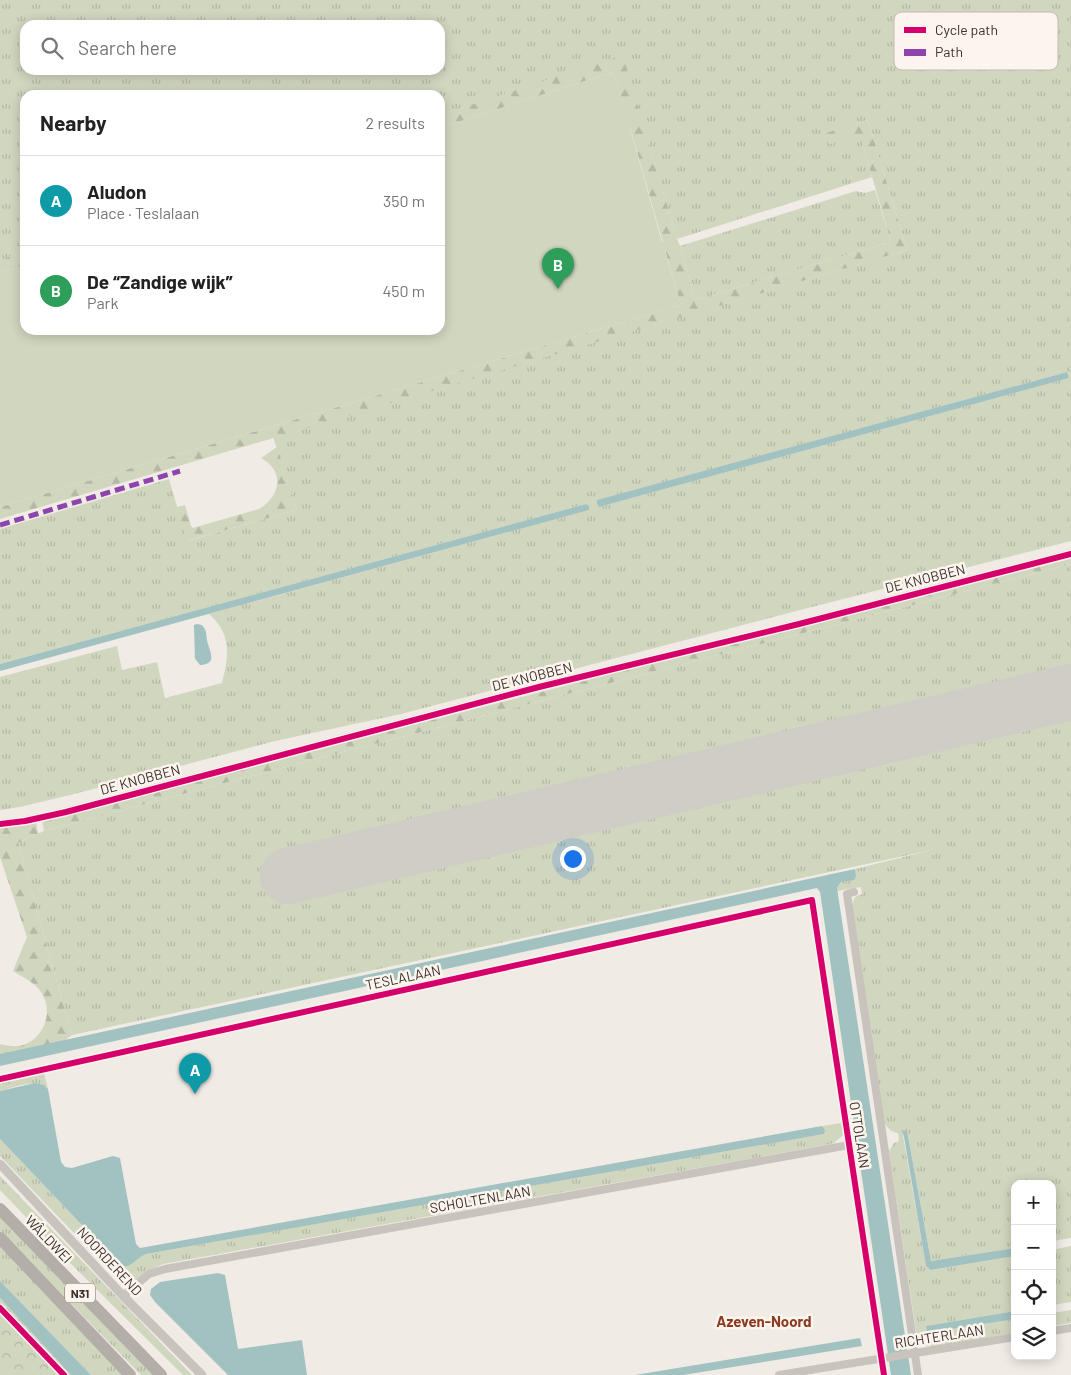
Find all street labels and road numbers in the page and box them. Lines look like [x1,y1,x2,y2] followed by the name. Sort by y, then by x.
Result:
[883,560,967,596] street label: DE KNOBBEN
[490,658,574,694] street label: DE KNOBBEN
[98,760,182,798] street label: DE KNOBBEN
[364,961,442,993] street label: TESLALAAN
[846,1100,874,1170] street label: OTTOLAAN
[428,1182,532,1216] street label: SCHOLTENLAAN
[22,1212,76,1266] street label: WÂLDWEI
[74,1223,146,1299] street label: NOORDEREND
[65,1284,95,1302] road number: N31
[893,1321,985,1351] street label: RICHTERLAAN

